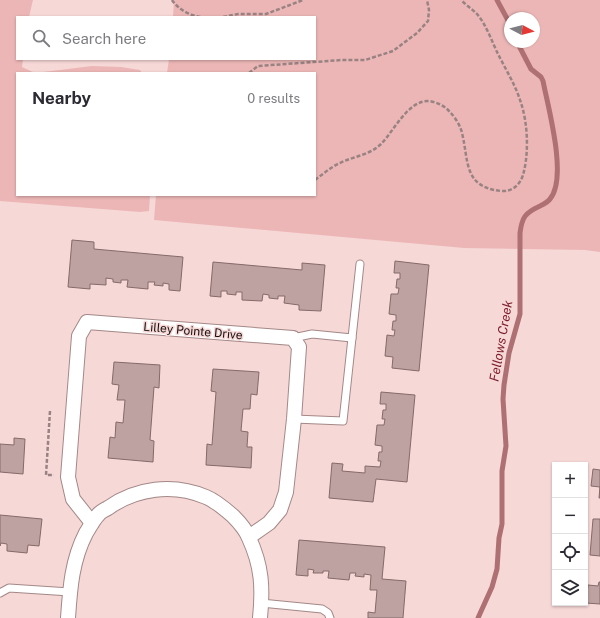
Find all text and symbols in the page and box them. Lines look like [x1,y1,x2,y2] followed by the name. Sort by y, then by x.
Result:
[504,12,540,48] north arrow
[16,16,316,60] search box
[30,27,52,49] icon: search
[62,30,146,47] text: Search here
[32,88,91,108] text: Nearby
[247,91,300,106] text: 0 results
[486,299,516,383] water label: Fellows Creek
[143,320,243,342] street label: Lilley Pointe Drive
[552,462,588,606] map controls
[552,462,588,498] button: +
[552,498,588,534] button: −
[552,534,588,570] button: locate
[552,570,588,606] button: layers

